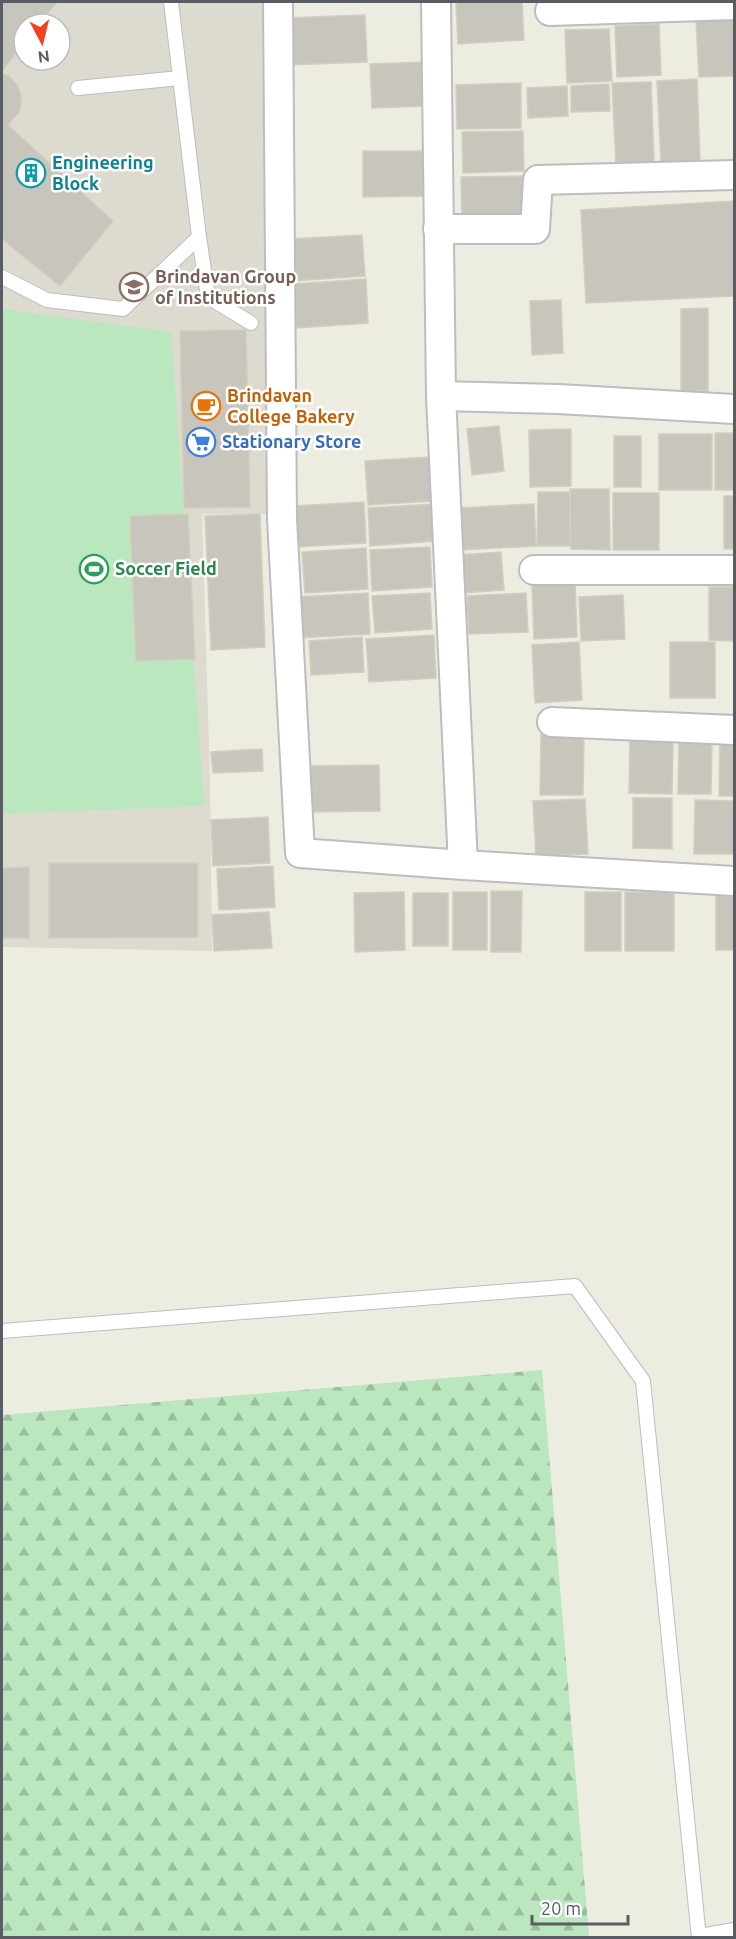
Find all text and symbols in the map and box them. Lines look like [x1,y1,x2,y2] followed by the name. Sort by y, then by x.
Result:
[12,12,72,72] north arrow
[37,47,51,67] text: N
[52,152,154,193] place label: Engineering Block
[15,157,47,189] building icon: Engineering Block
[155,266,296,307] place label: Brindavan Group of Institutions
[118,271,150,303] school or university icon: Brindavan Group of Institutions
[227,385,355,426] place label: Brindavan College Bakery
[190,390,222,422] cafe icon: Brindavan College Bakery
[185,426,217,458] supermarket icon: Stationary Store
[222,431,361,451] place label: Stationary Store
[78,553,110,585] sports icon: Soccer Field
[115,558,217,578] place label: Soccer Field
[532,1888,628,1926] scale bar
[541,1898,581,1918] text: 20 m

